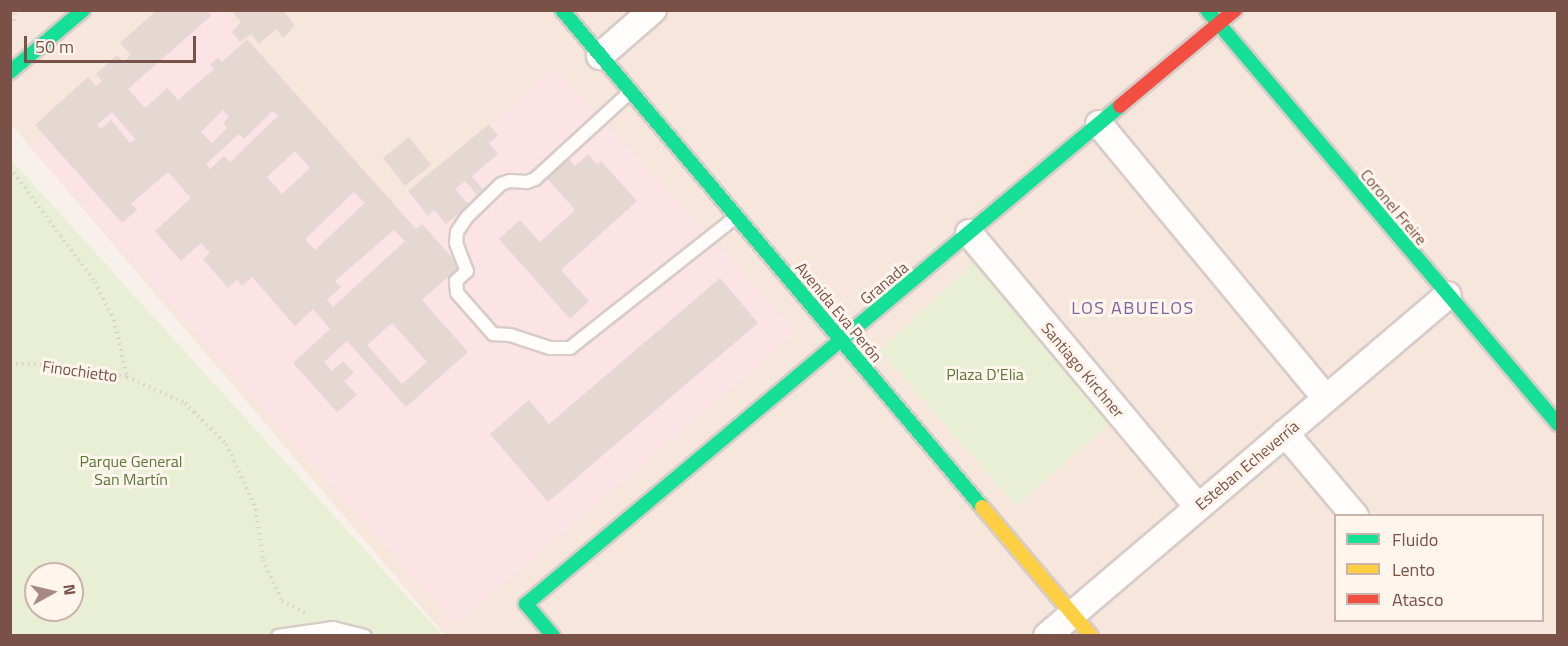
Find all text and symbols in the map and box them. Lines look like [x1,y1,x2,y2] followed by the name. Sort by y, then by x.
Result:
[27,24,200,62] scale bar
[35,33,74,60] text: 50 m
[1357,165,1431,249] street label: Coronel Freire
[856,257,912,309] street label: Granada
[792,258,886,366] street label: Avenida Eva Perón
[1071,297,1195,319] district label: LOS ABUELOS
[1038,319,1128,421] street label: Santiago Kirchner
[41,356,119,386] street label: Finochietto
[946,364,1024,384] park label: Plaza D'Elia
[1191,416,1303,514] street label: Esteban Echeverría
[79,451,183,489] park label: Parque General San Martín
[1334,514,1544,622] legend
[1392,526,1438,553] text: Fluido
[1392,556,1435,583] text: Lento
[24,562,84,622] north arrow
[57,583,82,597] text: N
[1392,586,1443,613] text: Atasco

